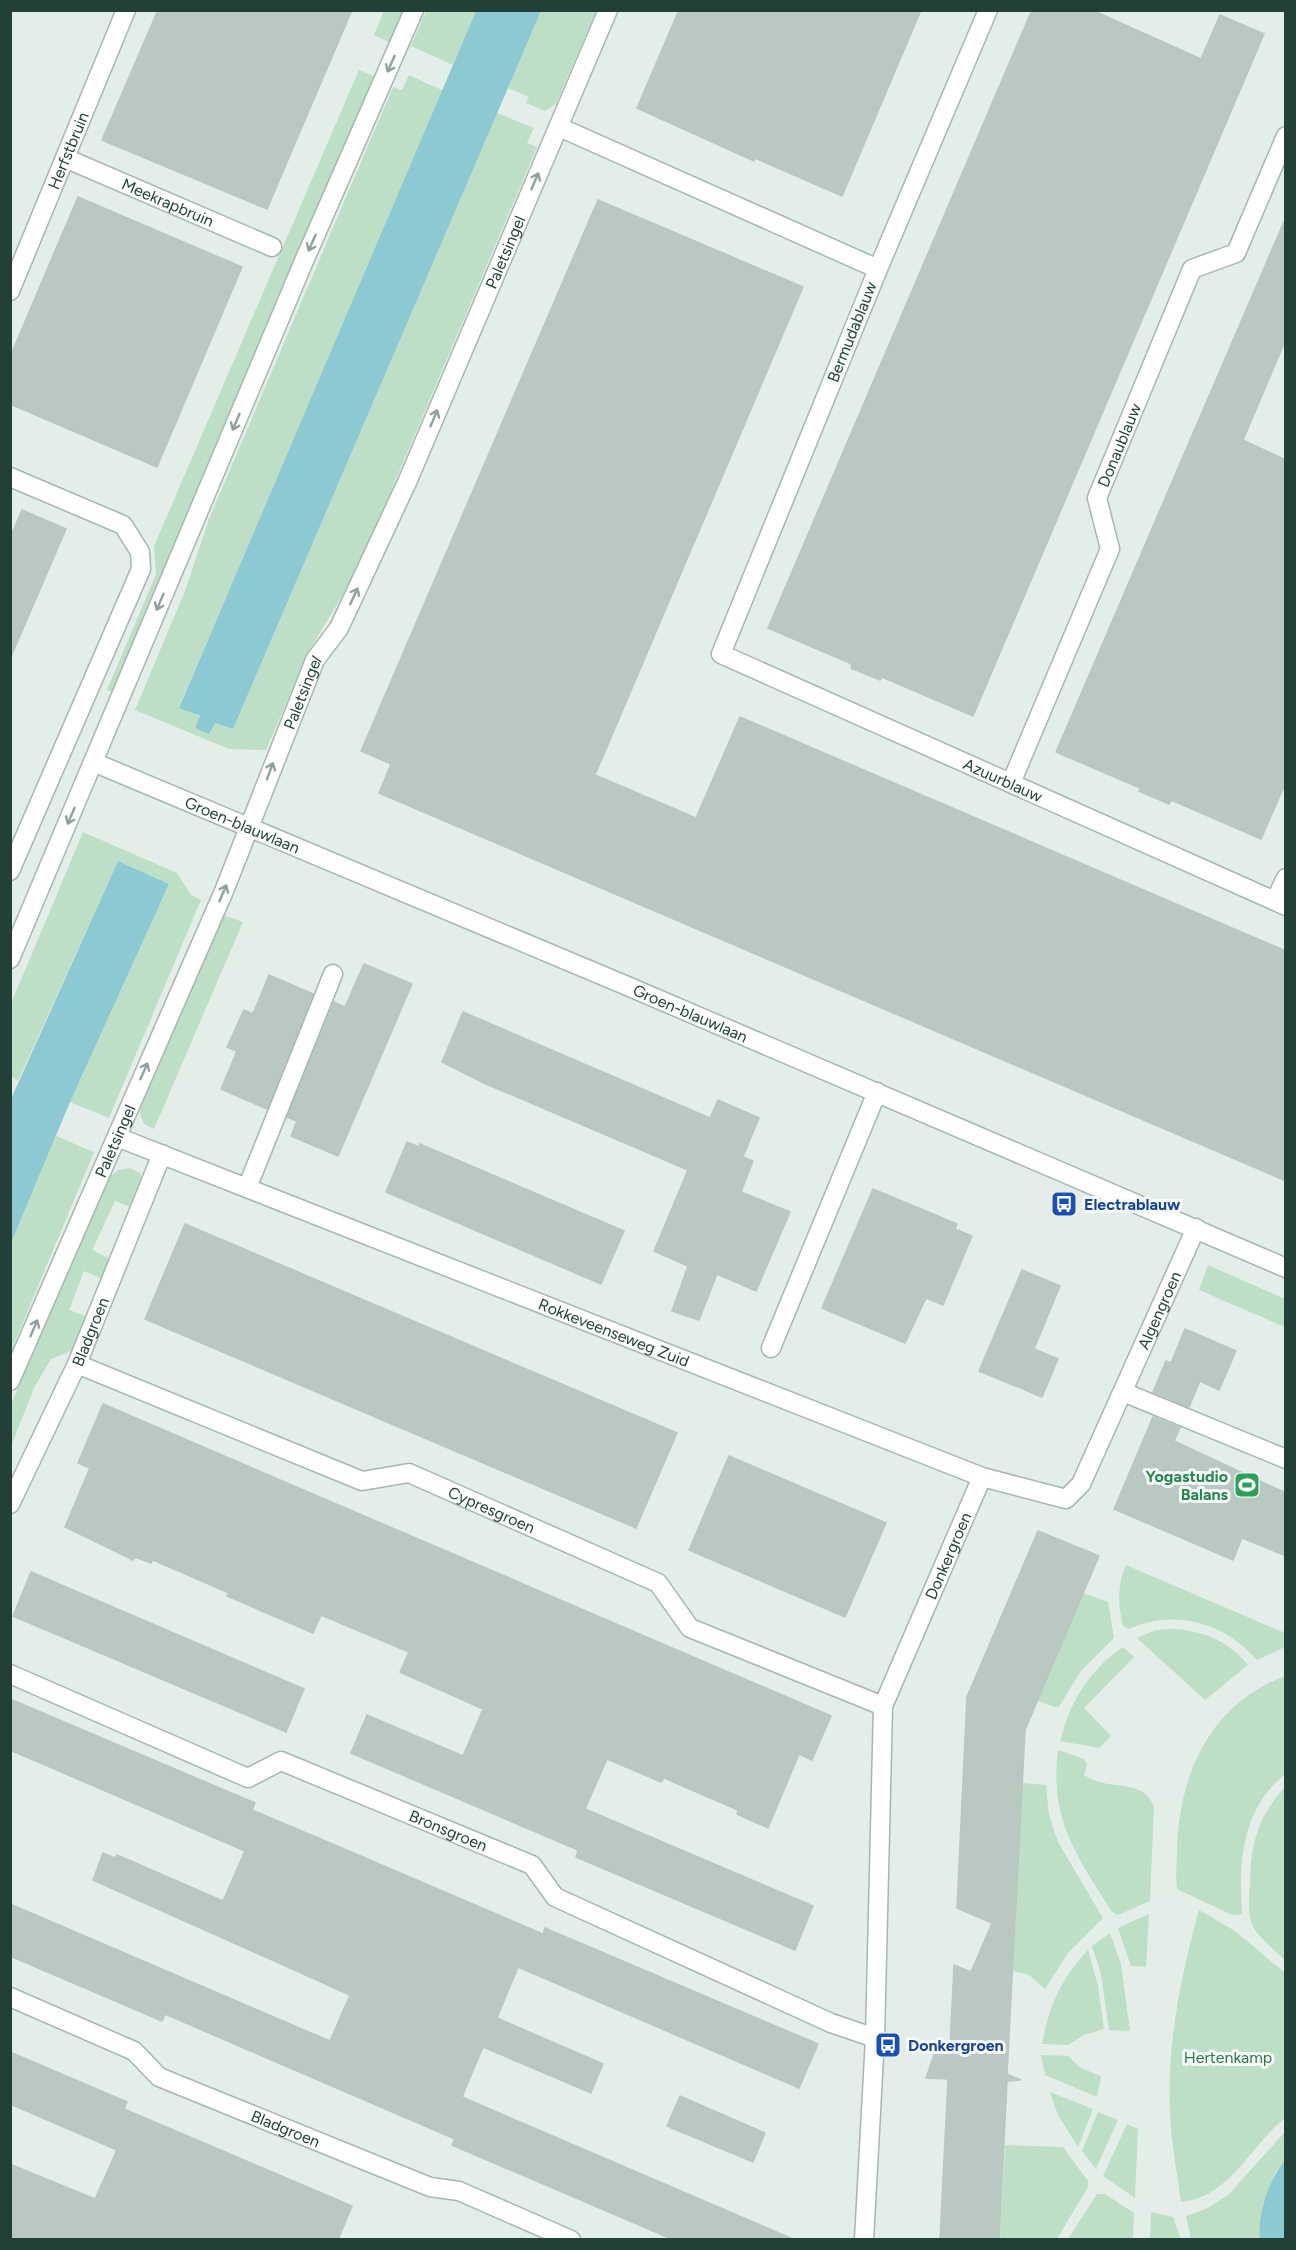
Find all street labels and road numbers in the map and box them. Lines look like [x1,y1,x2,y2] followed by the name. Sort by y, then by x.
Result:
[44,109,92,192] street label: Herfstbruin
[119,174,217,230] street label: Meekrapbruin
[481,213,529,291] street label: Paletsingel
[823,279,881,385] street label: Bermudablauw
[1093,400,1145,490] street label: Donaublauw
[279,651,325,732] street label: Paletsingel
[961,754,1046,806] street label: Azuurblauw
[182,792,303,857] street label: Groen-blauwlaan
[630,980,751,1046] street label: Groen-blauwlaan
[91,1102,139,1180] street label: Paletsingel
[1133,1268,1185,1352] street label: Algengroen
[68,1294,113,1369] street label: Bladgroen
[536,1294,692,1371] street label: Rokkeveenseweg Zuid
[445,1482,538,1537] street label: Cypresgroen
[921,1509,975,1602] street label: Donkergroen
[407,1806,490,1855] street label: Bronsgroen
[248,2106,323,2151] street label: Bladgroen

